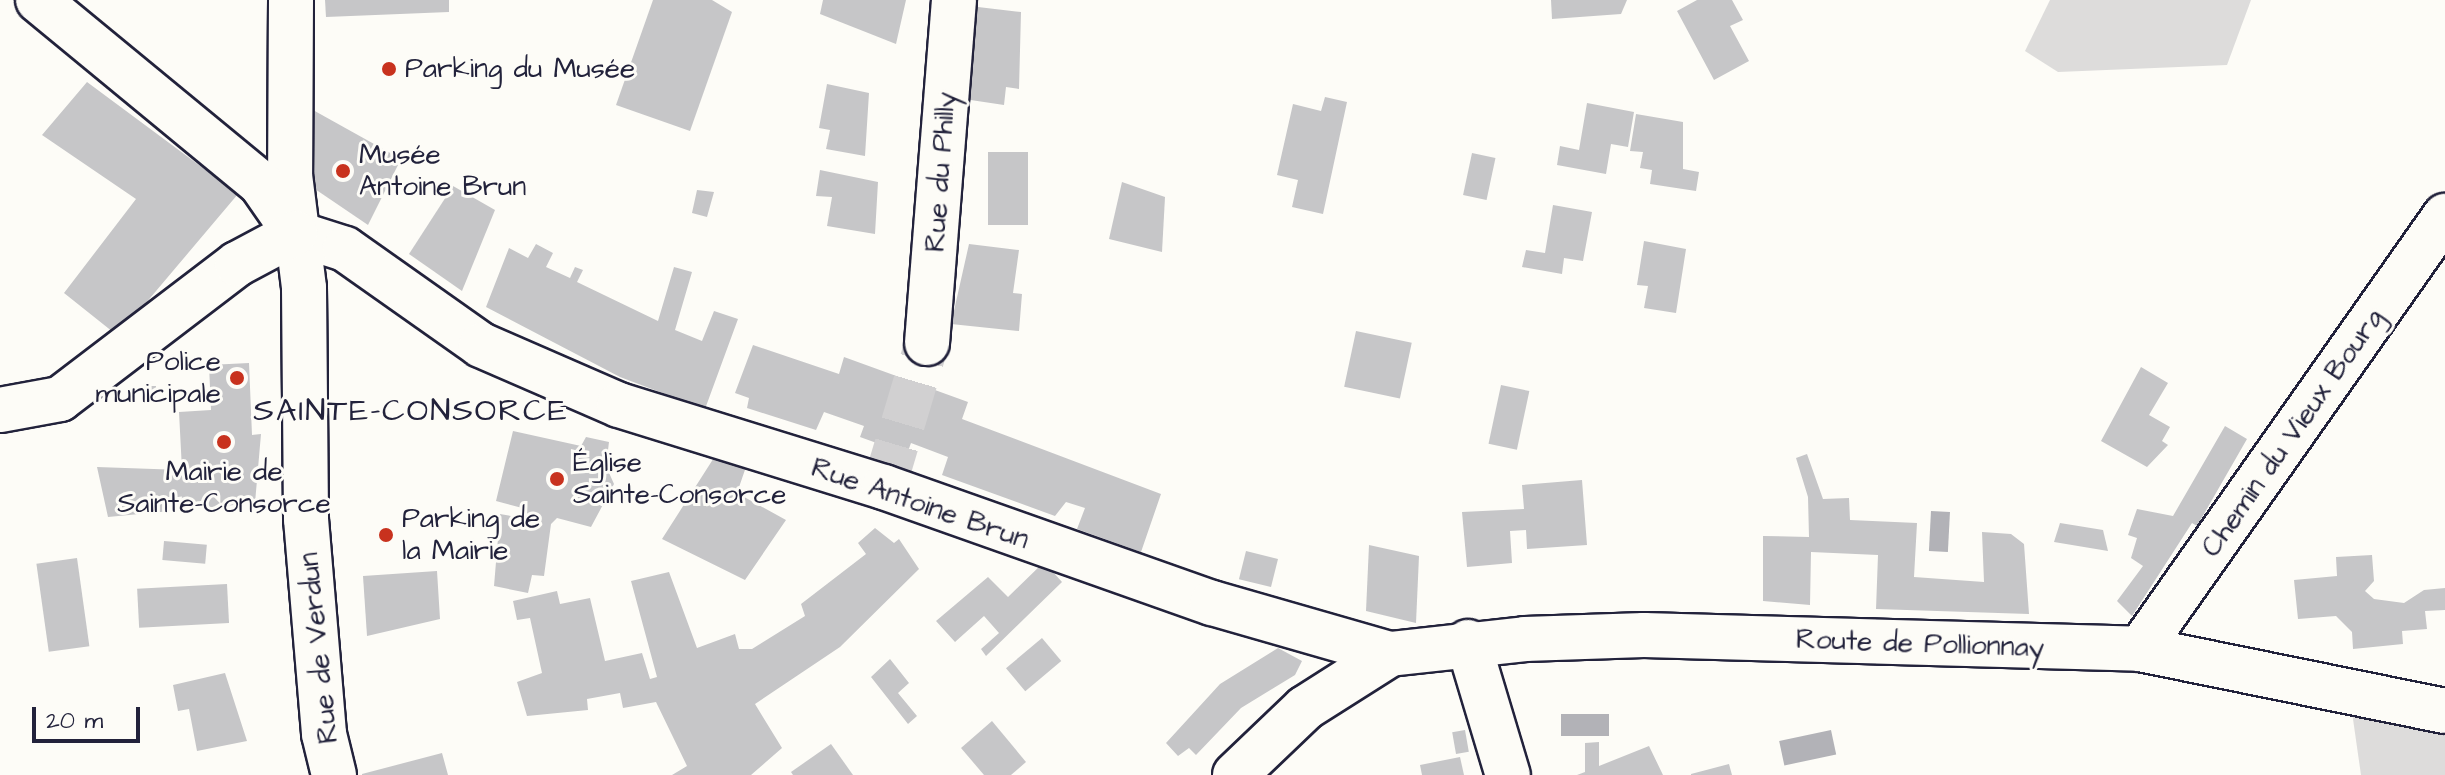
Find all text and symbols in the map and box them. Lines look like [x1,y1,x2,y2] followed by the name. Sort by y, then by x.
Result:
[405,52,635,86] place label: Parking du Musée
[380,60,398,78] marker: Parking du Musée
[919,91,963,253] street label: Rue du Philly
[359,138,526,204] place label: Musée Antoine Brun
[334,162,352,180] marker: Musée Antoine Brun
[2195,302,2391,564] street label: Chemin du Vieux Bourg
[95,345,221,411] place label: Police municipale
[228,369,246,387] marker: Police municipale
[253,392,569,430] district label: SAINTE-CONSORCE
[215,433,233,451] marker: Mairie de Sainte-Consorce
[573,446,786,512] place label: Église Sainte-Consorce
[807,451,1033,557] street label: Rue Antoine Brun
[117,455,331,521] place label: Mairie de Sainte-Consorce
[548,470,566,488] marker: Église Sainte-Consorce
[402,502,540,568] place label: Parking de la Mairie
[377,526,395,544] marker: Parking de la Mairie
[292,551,346,745] street label: Rue de Verdun
[1795,623,2045,665] street label: Route de Pollionnay
[36,691,144,741] scale bar
[46,704,103,738] text: 20 m

